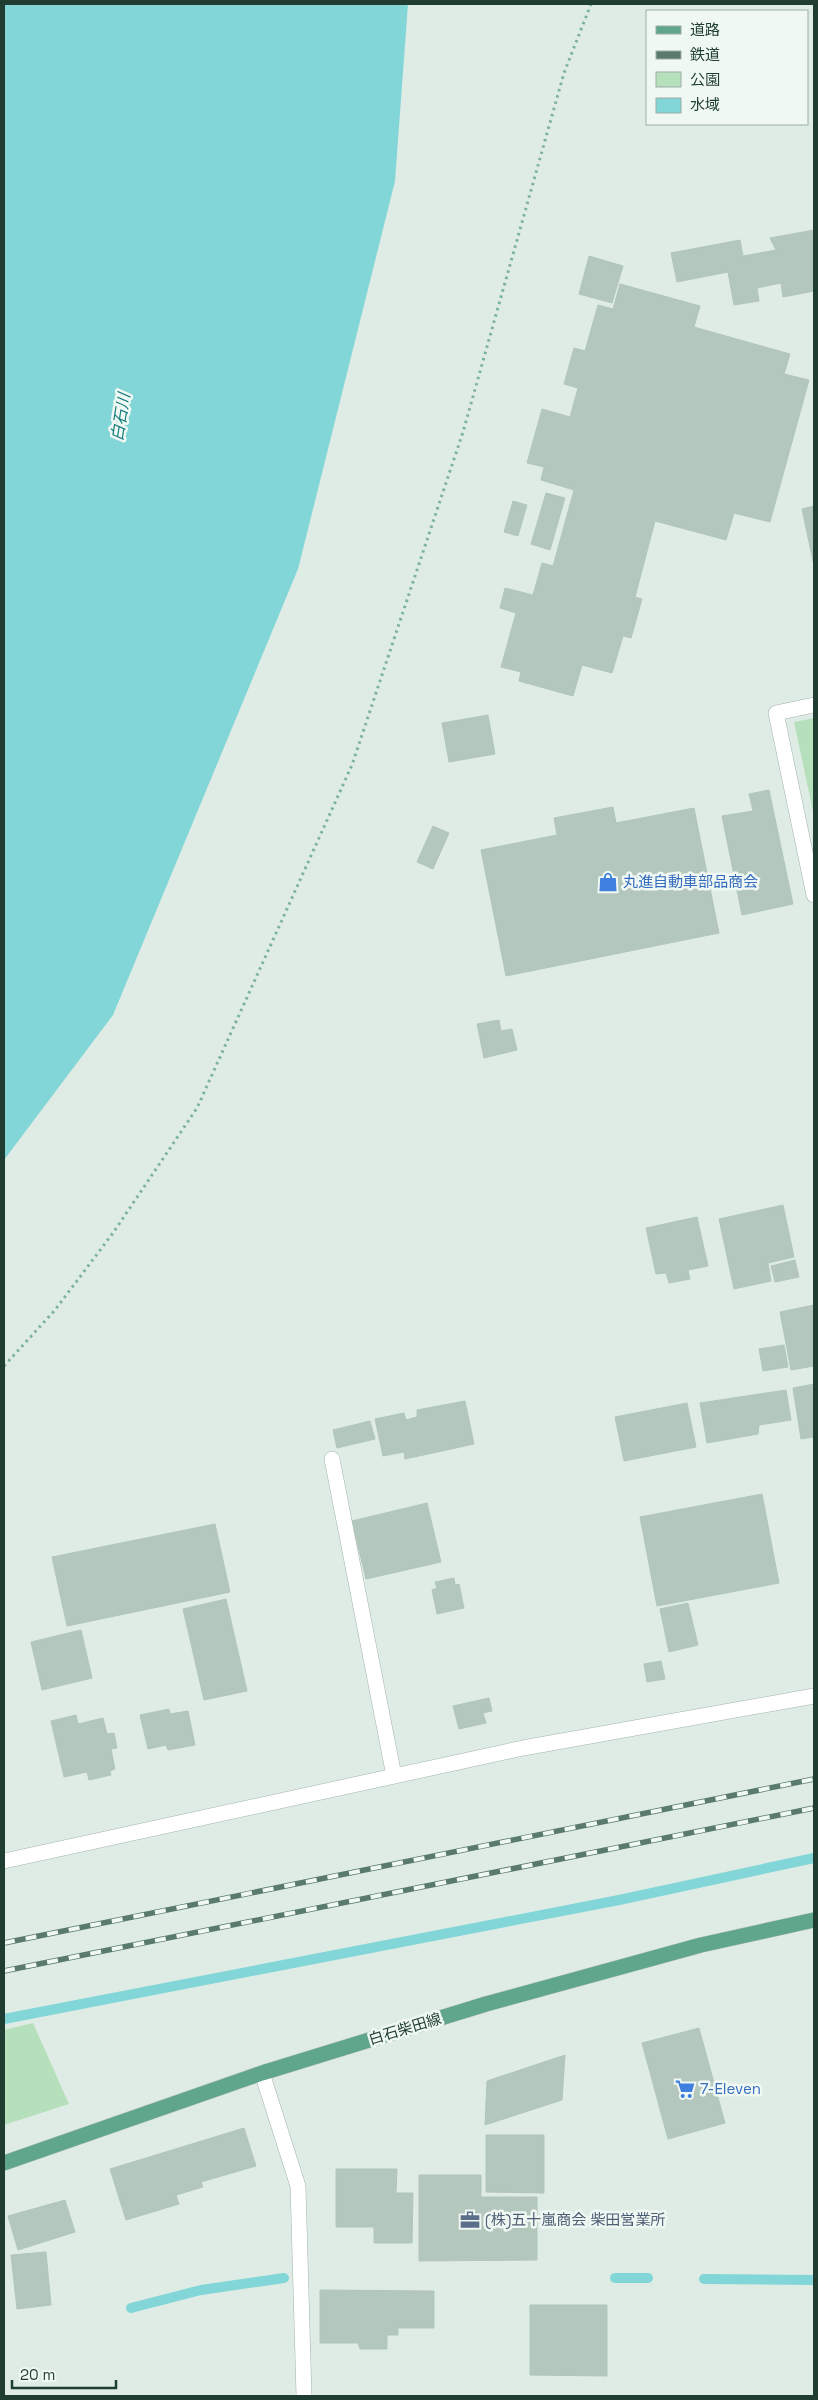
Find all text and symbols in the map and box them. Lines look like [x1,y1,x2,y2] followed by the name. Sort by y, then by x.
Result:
[646,10,808,125] legend
[690,20,720,39] text: 道路
[690,45,720,64] text: 鉄道
[690,70,720,89] text: 公園
[690,95,720,114] text: 水域
[106,390,135,442] water label: 白石川
[597,871,619,893] shop icon: 丸進自動車部品商会
[623,872,758,891] place label: 丸進自動車部品商会
[366,2008,444,2049] street label: 白石柴田線
[674,2078,696,2100] supermarket icon: 7-Eleven
[700,2079,761,2098] place label: 7-Eleven
[459,2209,481,2231] office icon: (株)五十嵐商会 柴田営業所
[485,2210,665,2230] place label: (株)五十嵐商会 柴田営業所
[12,2358,116,2390] scale bar
[20,2365,55,2384] text: 20 m

